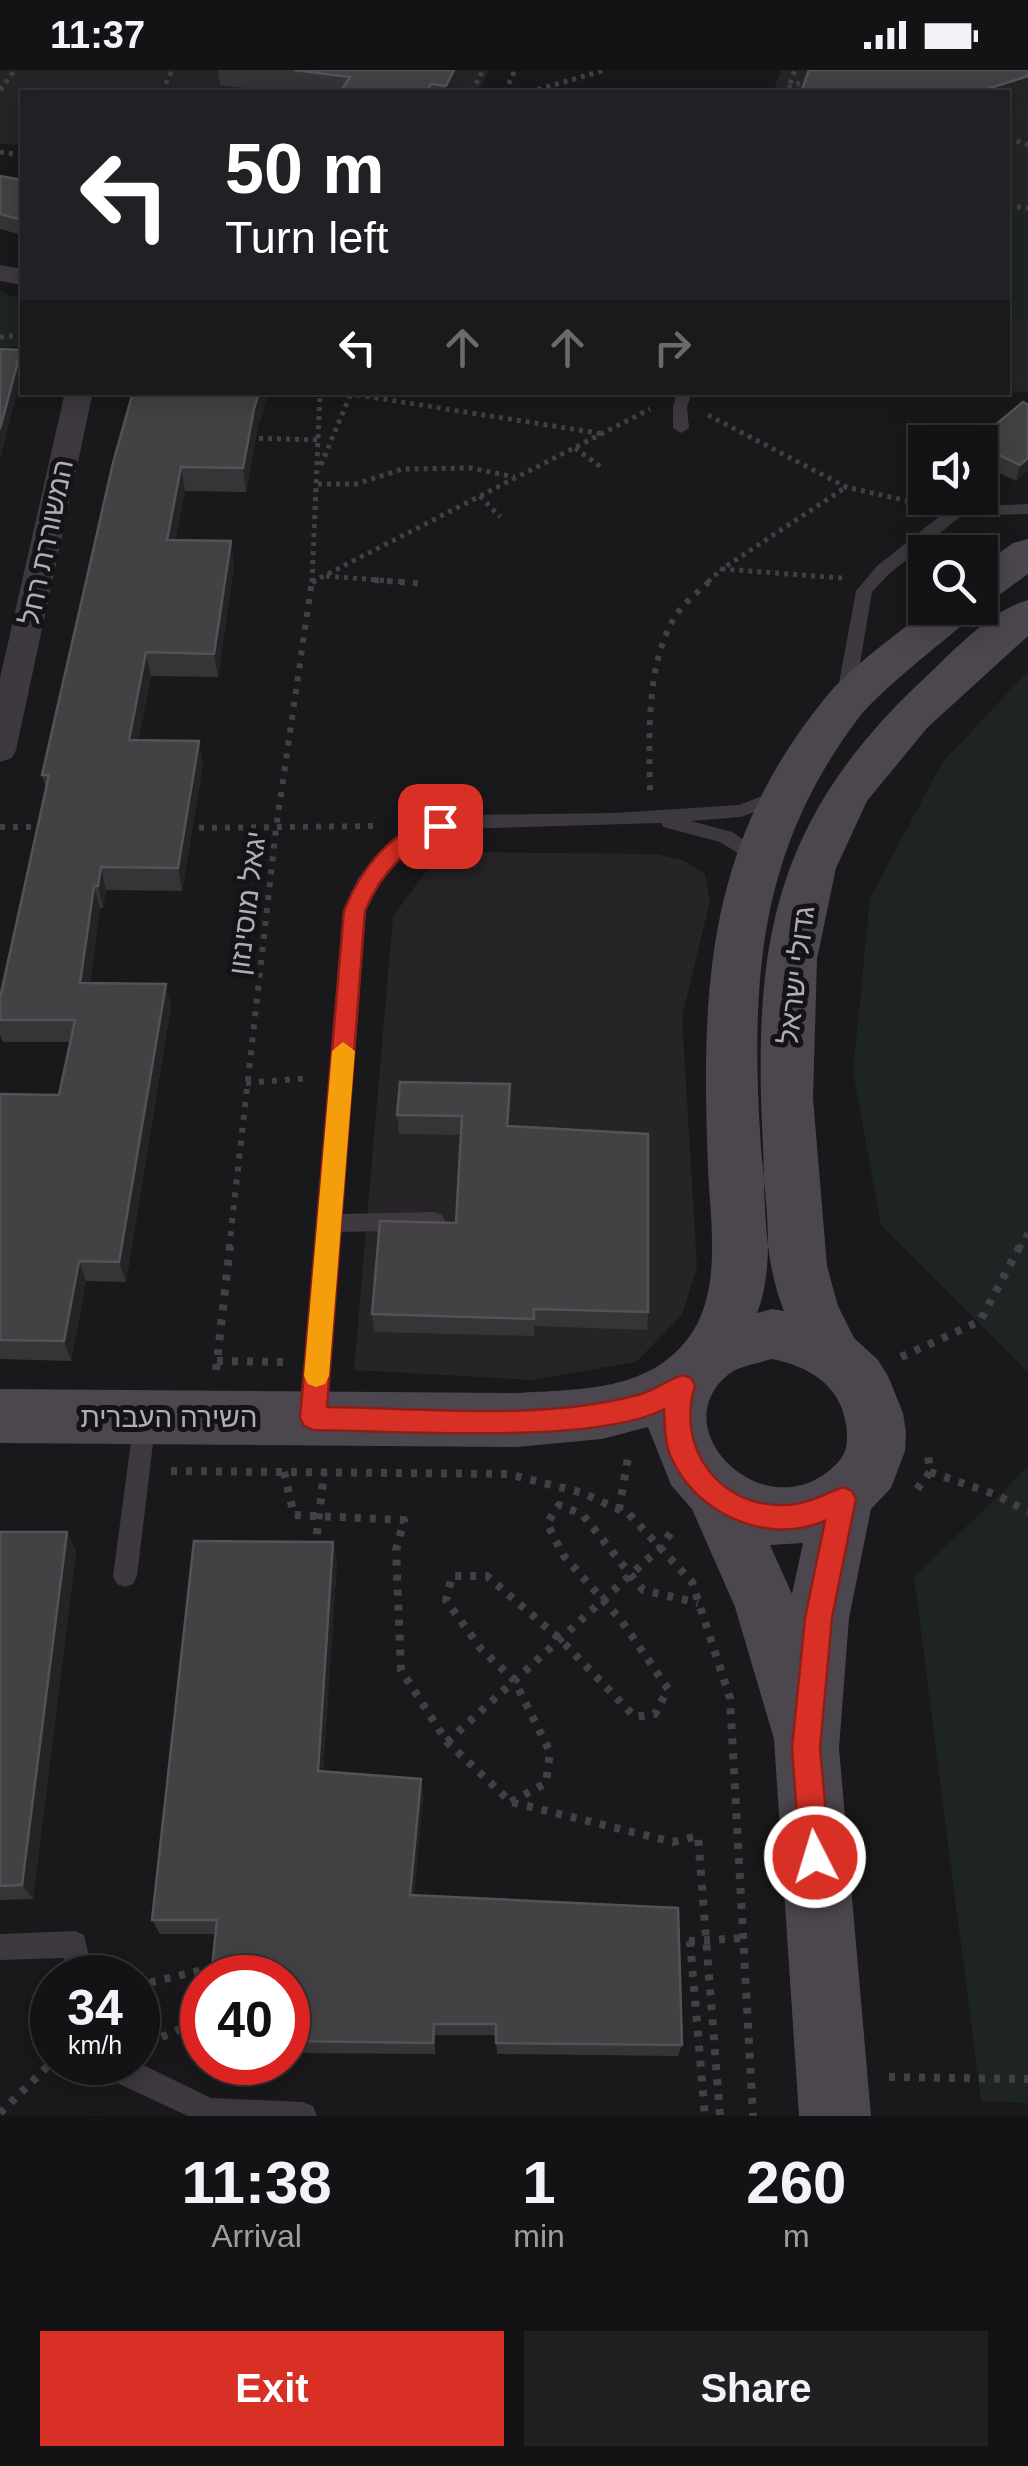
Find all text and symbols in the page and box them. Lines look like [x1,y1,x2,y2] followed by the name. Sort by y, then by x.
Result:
[50,14,145,56] text: 11:37
[60,130,190,260] icon: left
[225,130,385,208] text: 50 m
[225,212,388,263] text: Turn left
[330,320,385,375] icon: left
[435,320,490,375] icon: ahead
[540,320,595,375] icon: ahead
[645,320,700,375] icon: right
[908,425,998,625] map controls
[908,425,998,515] button: sound
[14,457,79,627] street label: המשוררת רחל
[908,535,998,625] button: search
[398,784,483,869] pin
[413,799,468,854] icon: arrive
[223,829,272,977] street label: יגאל מוסינזון
[773,904,820,1046] street label: גדולי ישראל
[81,1402,257,1433] street label: השירה העברית
[763,1805,867,1909] position arrow
[180,1955,310,2085] speed limit sign: 40
[67,1980,123,2036] text: 34
[68,2031,122,2059] text: km/h
[182,2149,332,2216] text: 11:38
[522,2149,556,2216] text: 1
[746,2149,846,2216] text: 260
[211,2218,302,2254] text: Arrival
[513,2218,565,2254] text: min
[783,2218,810,2254] text: m
[40,2331,504,2446] button: Exit
[524,2331,988,2446] button: Share

